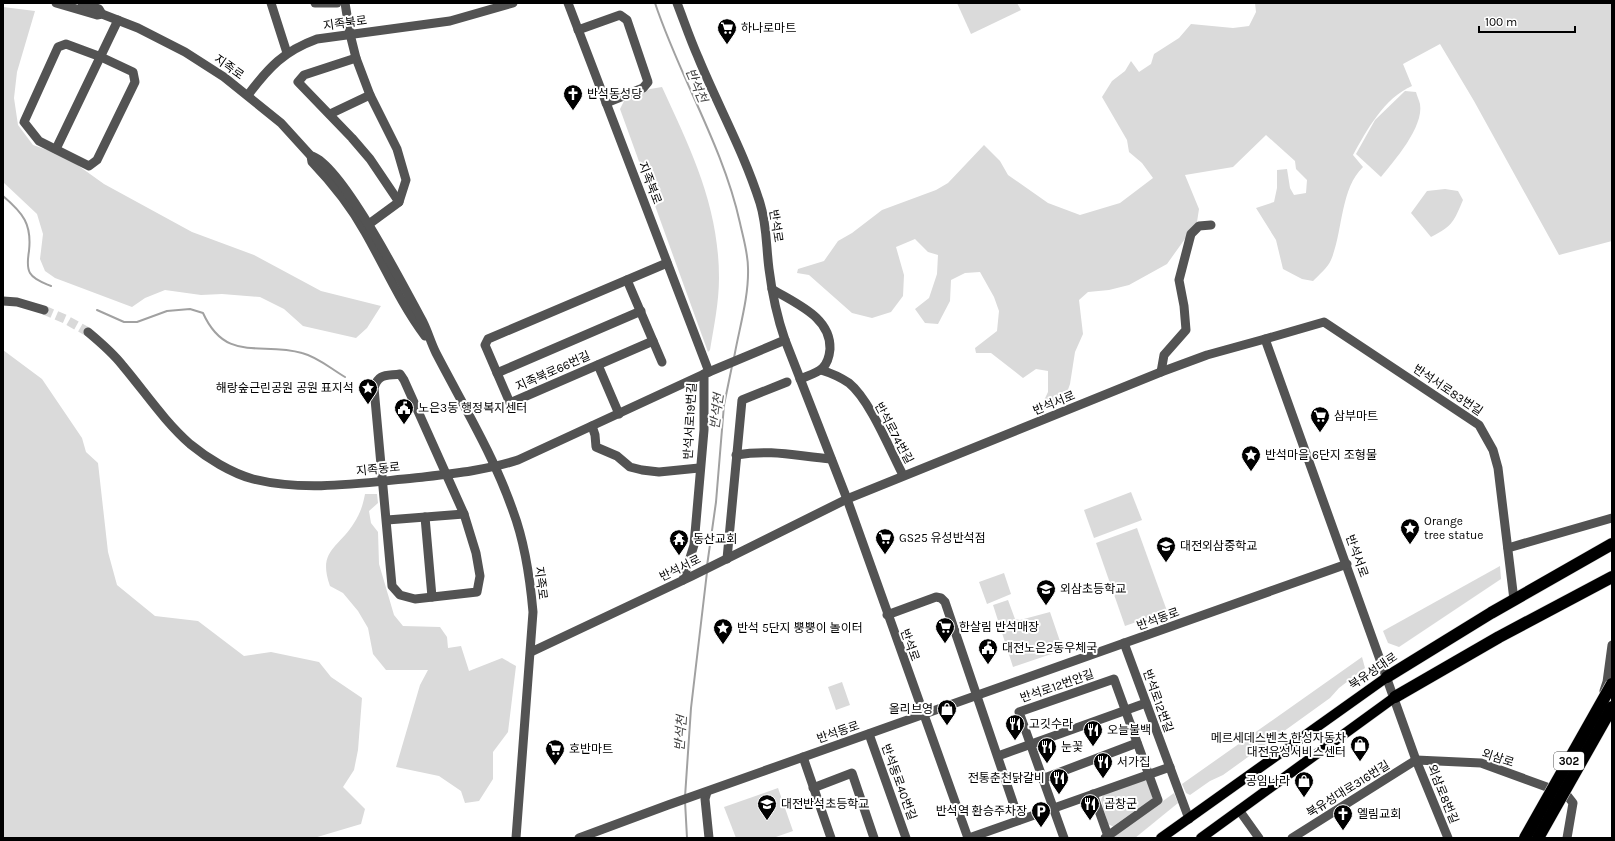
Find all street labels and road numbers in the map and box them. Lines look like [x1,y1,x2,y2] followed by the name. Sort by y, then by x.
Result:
[322,13,368,33] street label: 지족북로
[211,52,247,82] street label: 지족로
[636,160,664,206] street label: 지족북로
[766,209,786,243] street label: 반석로
[514,348,592,394] street label: 지족북로66번길
[1411,362,1485,418] street label: 반석서로83번길
[681,382,699,460] street label: 반석서로19번길
[1031,388,1077,418] street label: 반석서로
[872,400,916,466] street label: 반석로74번길
[355,460,401,478] street label: 지족동로
[1343,533,1371,579] street label: 반석서로
[657,552,703,584] street label: 반석서로
[532,566,550,600] street label: 지족로
[1135,605,1181,633] street label: 반석동로
[898,627,922,663] street label: 반석로
[1346,650,1400,692] street label: 북유성대로
[1018,667,1096,705] street label: 반석로12번안길
[1140,668,1176,734] street label: 반석로12번길
[815,718,861,746] street label: 반석동로
[879,742,919,822] street label: 반석동로40번길
[1480,746,1516,770] street label: 외삼로
[1554,752,1584,770] road number: 302
[1304,758,1392,820] street label: 북유성대로316번길
[1425,762,1461,826] street label: 외삼로8번길

